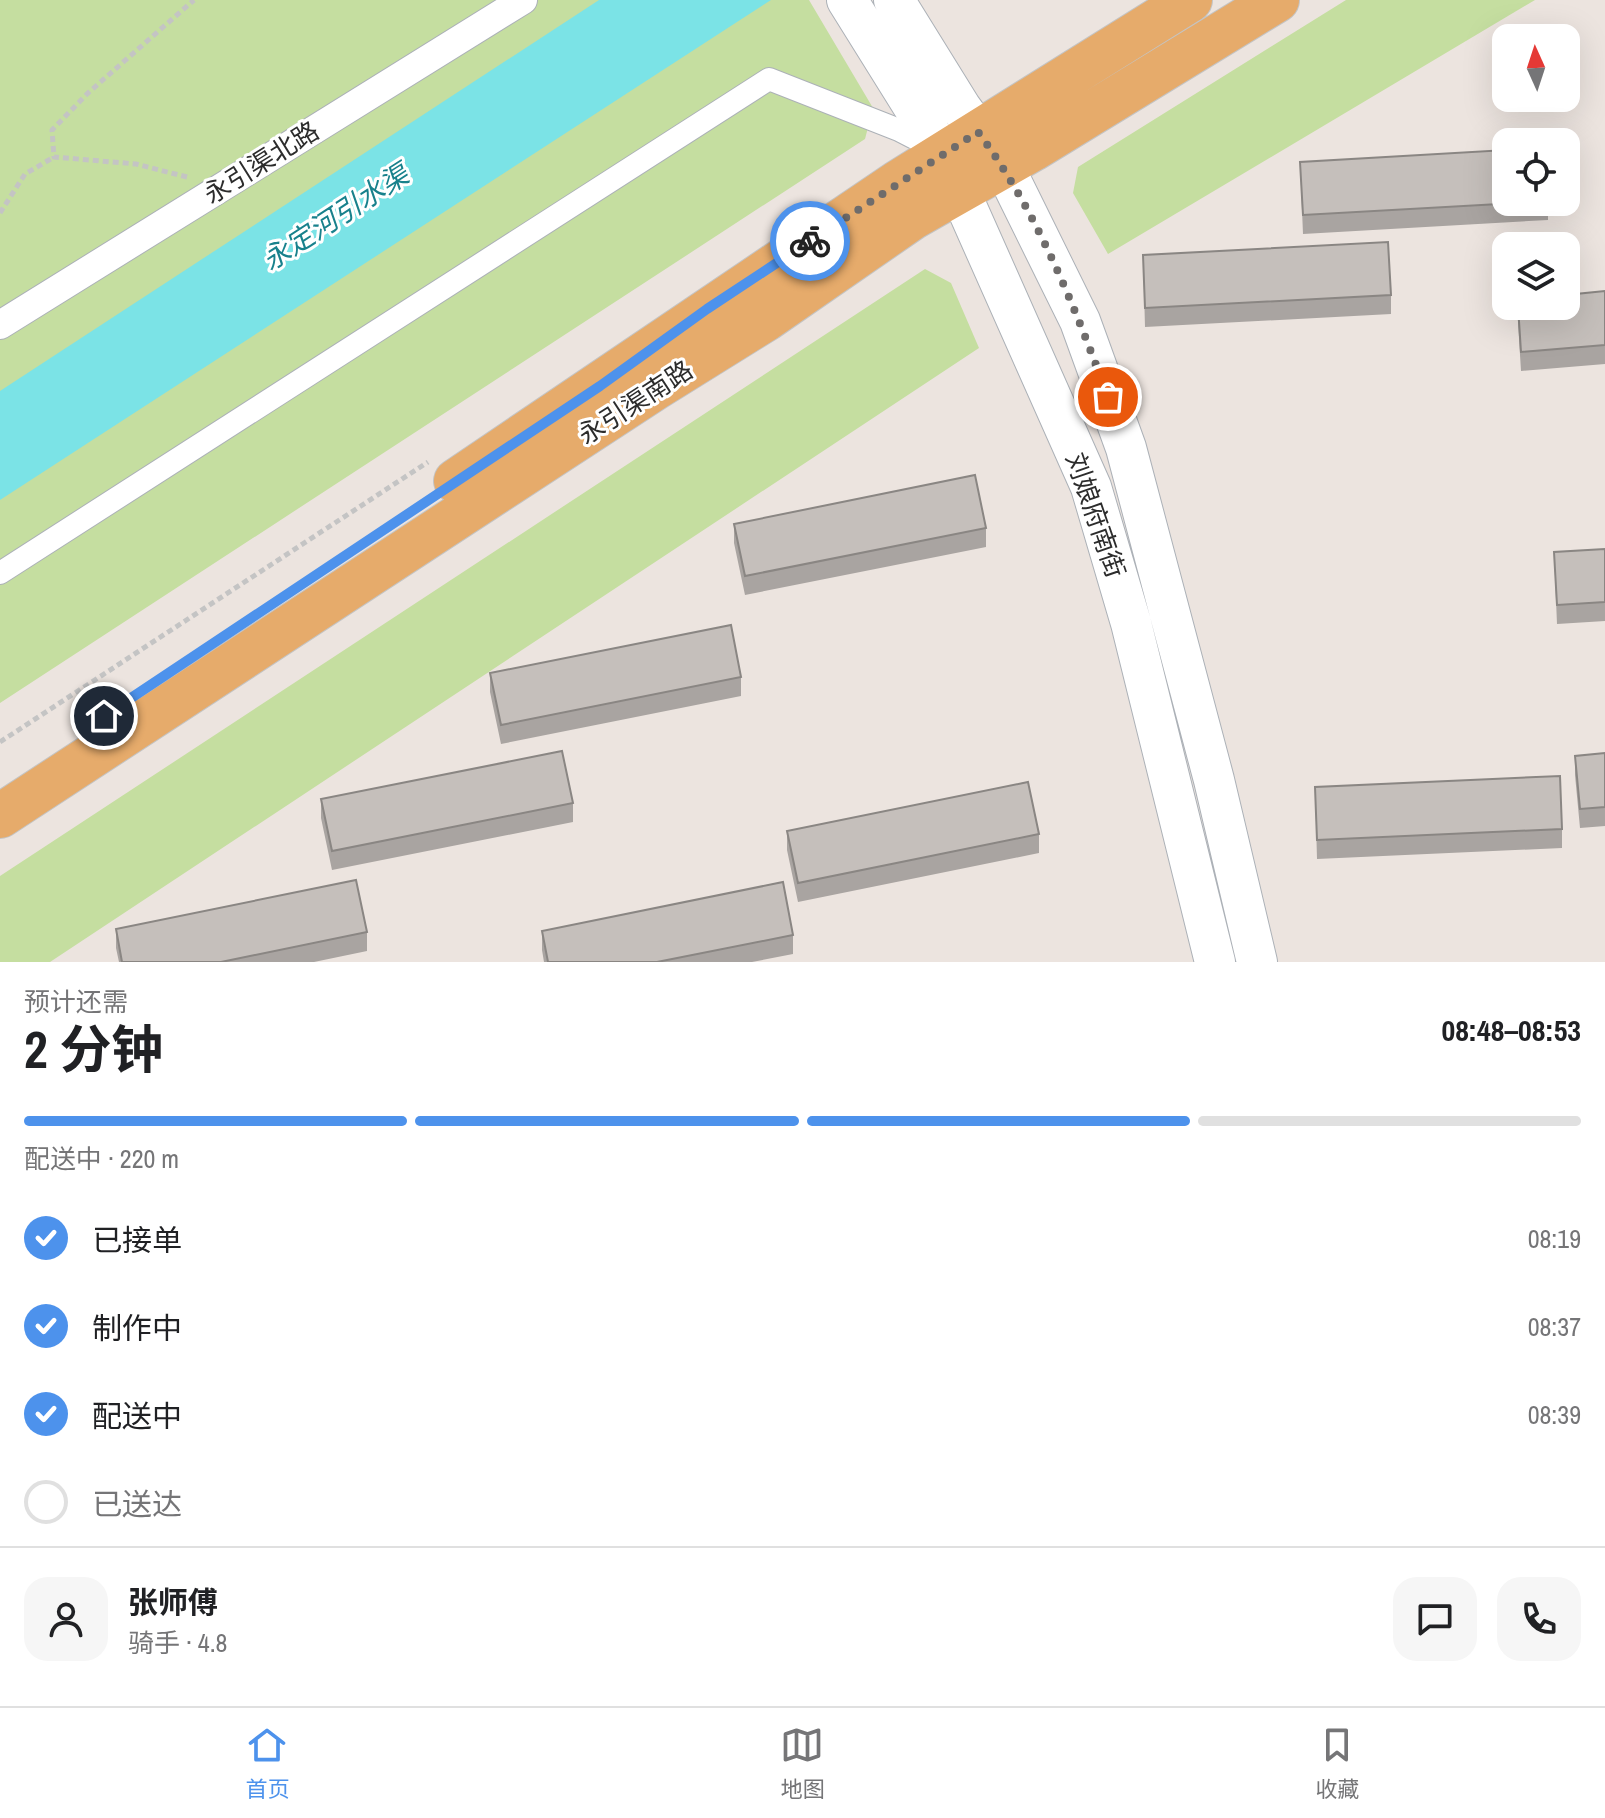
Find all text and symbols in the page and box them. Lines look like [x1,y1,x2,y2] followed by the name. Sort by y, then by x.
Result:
[1492,24,1580,112] north arrow
[1492,24,1580,320] map controls
[197,113,325,211] street label: 永引渠北路
[1492,128,1580,216] button: locate
[254,153,419,279] water label: 永定河引水渠
[770,201,850,281] courier
[788,219,832,263] icon: bike
[1492,232,1580,320] button: layers
[571,352,699,452] street label: 永引渠南路
[1074,363,1142,431] pin
[1086,375,1130,419] icon: bag
[1058,448,1134,582] street label: 刘娘府南街
[70,682,138,750] pin
[82,694,126,738] icon: home
[24,984,128,1019] text: 预计还需
[1442,1010,1581,1050] text: 08:48–08:53
[24,1014,164,1084] text: 2 分钟
[24,1141,179,1176] text: 配送中 · 220 m
[24,1216,68,1260] icon: check
[92,1220,182,1260] text: 已接单
[1528,1221,1581,1256] text: 08:19
[24,1304,68,1348] icon: check
[92,1308,182,1348] text: 制作中
[1528,1309,1581,1344] text: 08:37
[24,1392,68,1436] icon: check
[92,1396,182,1436] text: 配送中
[1528,1397,1581,1432] text: 08:39
[92,1484,182,1524] text: 已送达
[24,1577,108,1661] button: person
[1393,1577,1477,1661] button: chat
[1497,1577,1581,1661] button: phone
[128,1582,218,1622] text: 张师傅
[128,1625,227,1660] text: 骑手 · 4.8
[245,1723,290,1804] tab: 首页
[780,1723,825,1804] tab: 地图
[1315,1723,1360,1804] tab: 收藏

